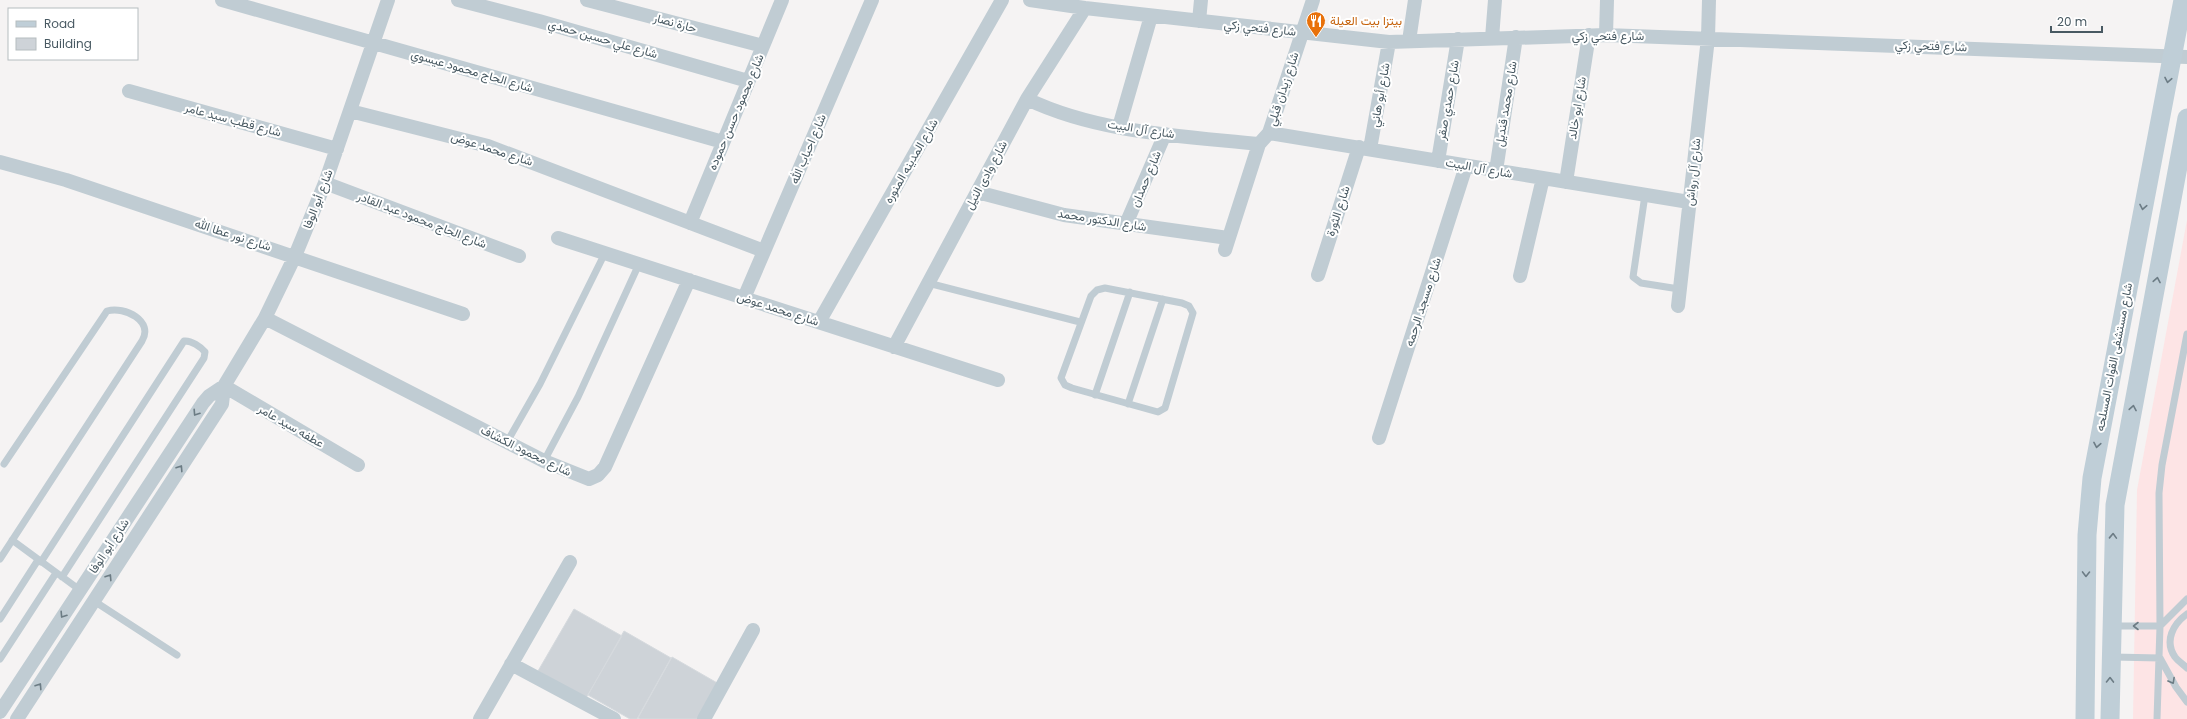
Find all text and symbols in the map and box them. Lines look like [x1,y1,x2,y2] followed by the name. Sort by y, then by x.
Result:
[8,8,138,60] legend
[651,8,699,36] street label: حارة نصار
[2051,8,2102,34] scale bar
[1305,10,1327,38] restaurant icon: بيتزا بيت العيلة
[1330,12,1402,29] place label: بيتزا بيت العيلة
[2057,13,2087,30] text: 20 m
[44,15,75,32] text: Road
[546,15,660,64] street label: شارع علي حسين حمدي
[1223,15,1297,42] street label: شارع فتحي زكي
[1572,27,1644,46] street label: شارع فتحي زكي
[44,35,92,52] text: Building
[1894,36,1967,57] street label: شارع فتحي زكي
[408,45,535,98] street label: شارع الحاج محمود عيسوي
[1263,50,1304,129] street label: شارع زيدان قبلي
[703,51,769,173] street label: شارع محمود حسن حموده
[1432,59,1465,143] street label: شارع حمدي صقر
[1490,60,1522,148] street label: شارع محمد قنديل
[1366,61,1395,129] street label: شارع أبو هاني
[1563,75,1591,141] street label: شارع ابو خالد
[2165,77,2173,83] one-way arrow
[182,98,283,142] street label: شارع قطب سيد عامر
[785,111,831,187] street label: شارع احباب الله
[879,115,943,207] street label: شارع المدينه المنوره
[1106,115,1176,143] street label: شارع آل البيت
[449,127,535,171] street label: شارع محمد عوض
[960,137,1012,213] street label: شارع وادى النيل
[1680,137,1706,207] street label: شارع آل رواش
[1126,148,1166,210] street label: شارع حمدان
[1444,153,1514,183] street label: شارع آل البيت
[298,167,338,231] street label: شارع أبو الوفا
[1321,183,1355,239] street label: شارع الثورة
[354,187,489,253] street label: شارع الحاج محمود عبد القادر
[1056,204,1148,236] street label: شارع الدكتور محمد
[2140,204,2148,210] one-way arrow
[193,214,273,256] street label: شارع نور عطا الله
[1400,255,1446,349] street label: شارع مسجد الرحمه
[2152,277,2161,283] one-way arrow
[2091,281,2137,433] street label: شارع مستشفى القوات المسلحه
[735,287,821,331] street label: شارع محمد عوض
[254,399,327,451] street label: عطفه سيد عامر
[2129,405,2137,411] one-way arrow
[193,409,201,416] one-way arrow
[478,421,574,481] street label: شارع محمود الكشاف
[2093,442,2102,448] one-way arrow
[175,465,183,472] one-way arrow
[84,515,134,577] street label: شارع أبو الوفا
[2109,533,2117,539] one-way arrow
[2082,571,2090,577] one-way arrow
[105,574,112,581] one-way arrow
[61,611,68,618] one-way arrow
[2133,622,2139,630] one-way arrow
[2167,676,2175,684] one-way arrow
[2106,677,2114,683] one-way arrow
[34,683,41,690] one-way arrow

